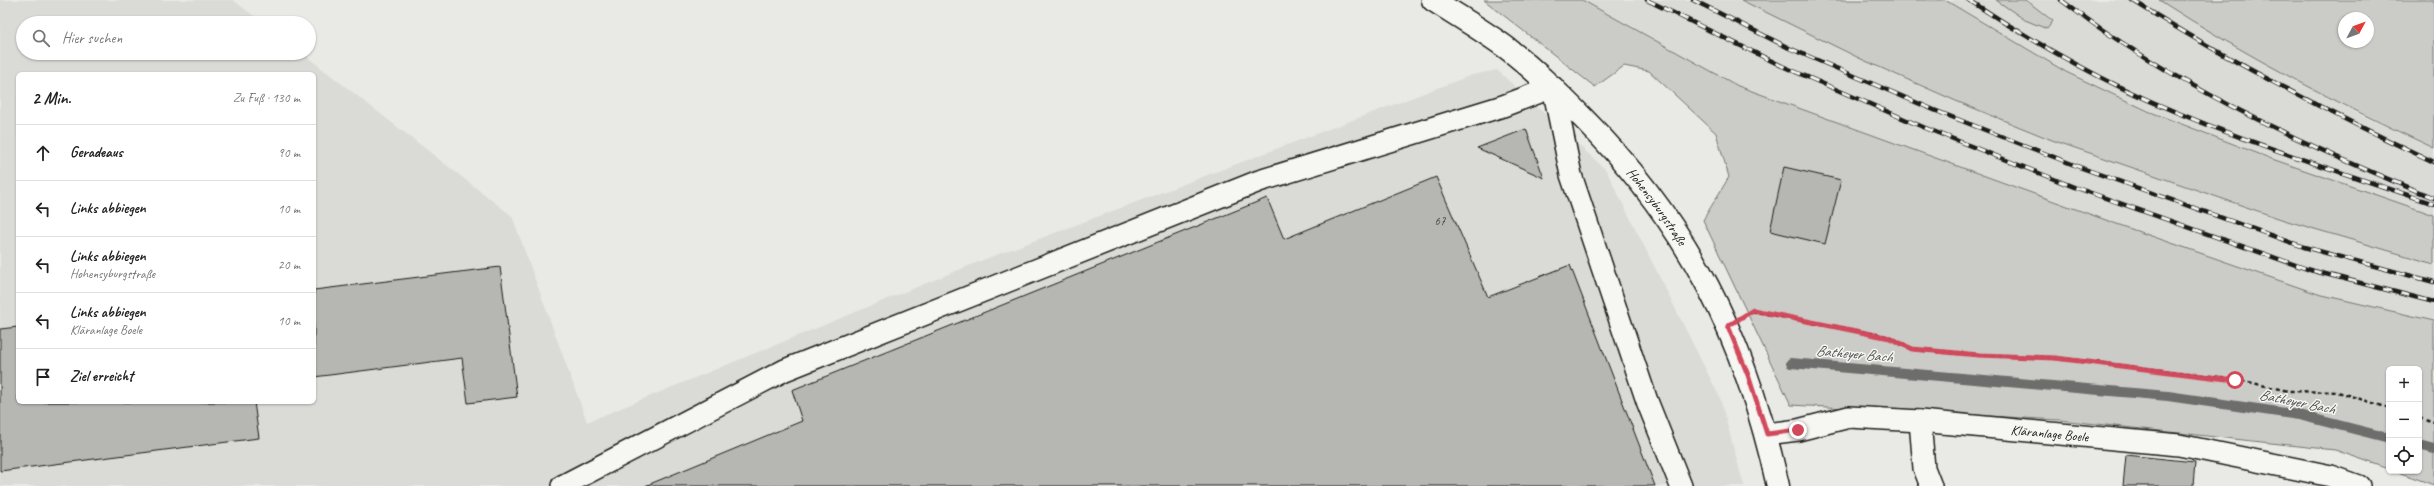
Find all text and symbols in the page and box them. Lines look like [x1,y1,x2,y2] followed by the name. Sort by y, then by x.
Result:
[2338,12,2374,48] north arrow
[16,16,316,60] search box
[30,27,52,49] icon: search
[62,29,122,48] text: Hier suchen
[32,88,71,109] text: 2 Min.
[233,90,300,106] text: Zu Fuß · 130 m
[32,142,54,164] icon: ahead
[70,143,123,162] text: Geradeaus
[278,145,300,161] text: 90 m
[1623,164,1692,249] street label: Hohensyburgstraße
[32,198,54,220] icon: left
[70,199,146,218] text: Links abbiegen
[278,201,300,217] text: 10 m
[1435,213,1446,229] house number: 67
[70,247,146,266] text: Links abbiegen
[32,254,54,276] icon: left
[278,257,300,273] text: 20 m
[70,266,155,282] text: Hohensyburgstraße
[70,303,146,322] text: Links abbiegen
[32,310,54,332] icon: left
[278,313,300,329] text: 10 m
[70,322,142,338] text: Kläranlage Boele
[1815,341,1894,367] water label: Batheyer Bach
[32,366,54,388] icon: arrive
[2386,366,2422,474] map controls
[2386,366,2422,402] button: +
[70,367,133,386] text: Ziel erreicht
[2226,371,2244,389] route start
[2258,385,2337,419] water label: Batheyer Bach
[2386,402,2422,438] button: −
[1789,421,1807,439] route end
[2010,421,2090,445] street label: Kläranlage Boele
[2386,438,2422,474] button: locate

